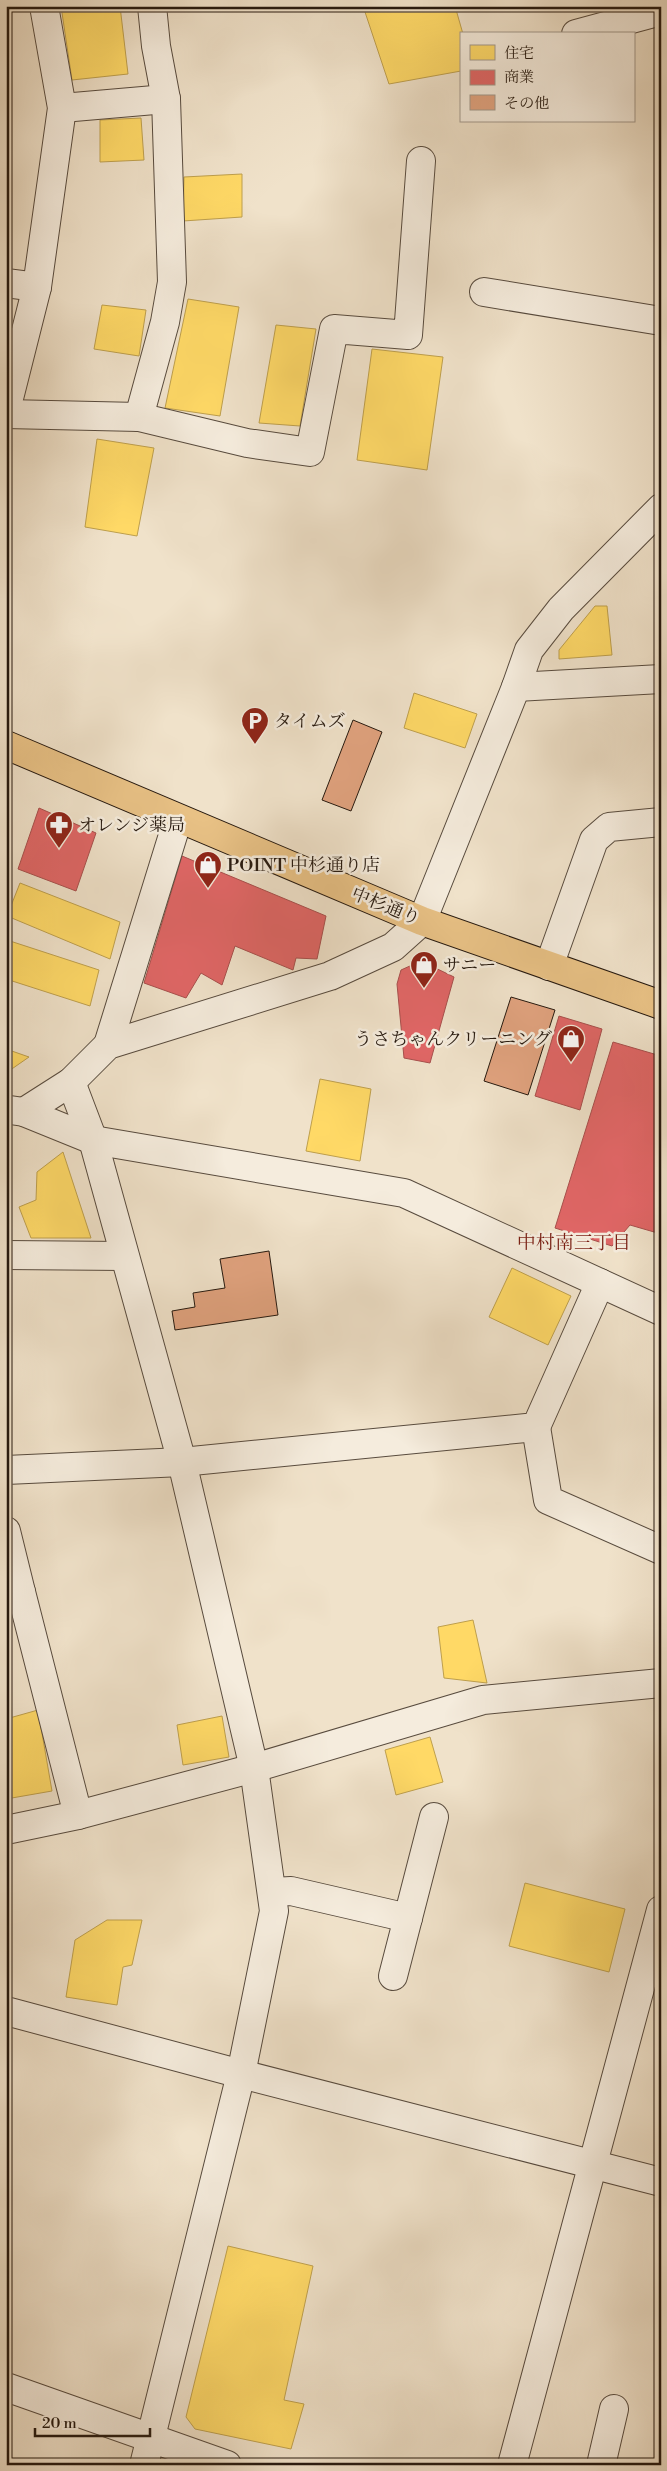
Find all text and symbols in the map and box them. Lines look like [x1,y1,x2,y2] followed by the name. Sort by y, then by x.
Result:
[460,32,634,122] legend
[504,44,534,63] text: 住宅
[504,68,534,87] text: 商業
[504,94,549,113] text: その他
[240,706,270,745] parking icon: タイムズ
[274,710,346,733] place label: タイムズ
[44,810,74,849] pharmacy icon: オレンジ薬局
[78,814,185,837] place label: オレンジ薬局
[193,850,223,889] shop icon: POINT 中杉通り店
[227,854,380,877] place label: POINT 中杉通り店
[348,882,423,931] street label: 中杉通り
[409,950,439,989] shop icon: サニー
[443,954,496,977] place label: サニー
[556,1024,586,1063] shop icon: うさちゃんクリーニング
[354,1028,552,1051] place label: うさちゃんクリーニング
[517,1231,631,1255] district label: 中村南三丁目
[35,2406,150,2438] scale bar
[42,2414,77,2433] text: 20 m

